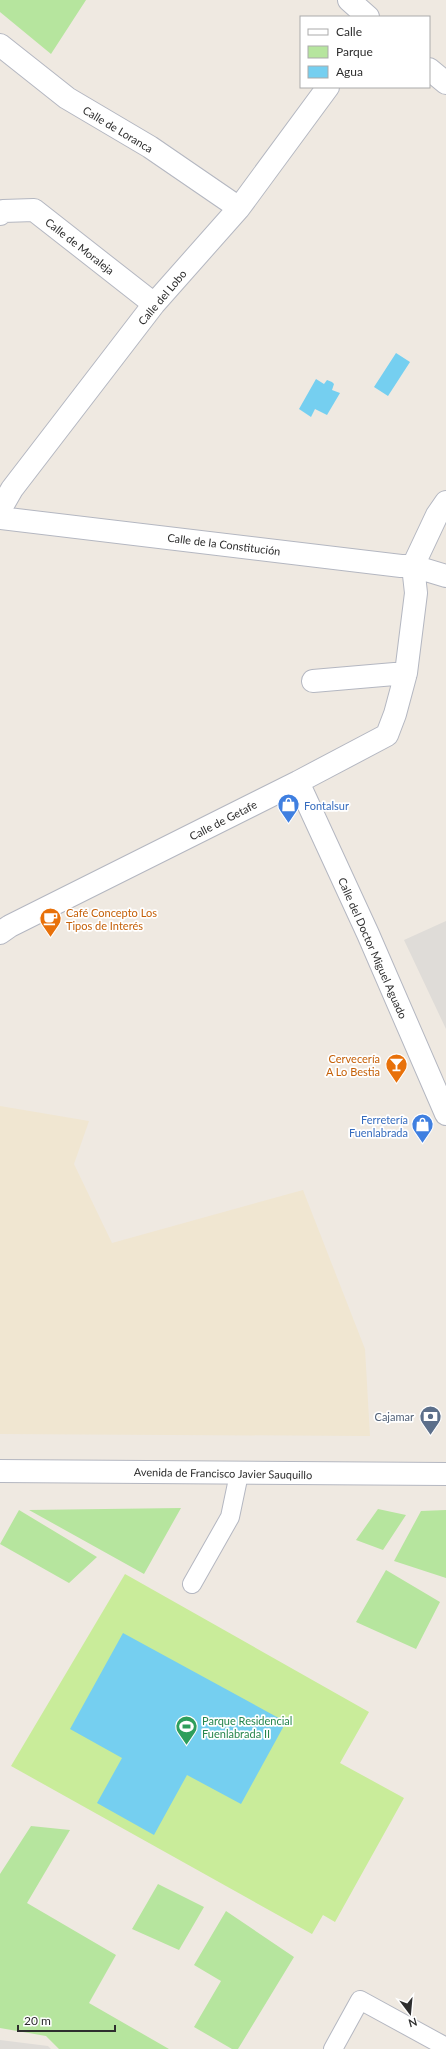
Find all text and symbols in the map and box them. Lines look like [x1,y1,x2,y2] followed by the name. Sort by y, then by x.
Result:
[300,16,430,88] legend
[336,24,362,39] text: Calle
[336,44,373,59] text: Parque
[336,64,363,79] text: Agua
[81,103,155,155] street label: Calle de Loranca
[43,215,117,277] street label: Calle de Moraleja
[135,267,189,327] street label: Calle del Lobo
[167,531,281,557] street label: Calle de la Constitución
[275,792,301,825] shop icon: Fontalsur
[187,797,259,843] street label: Calle de Getafe
[304,799,349,812] place label: Fontalsur
[336,875,410,1021] street label: Calle del Doctor Miguel Aguado
[38,905,64,938] cafe icon: Café Concepto Los Tipos de Interés
[66,906,157,932] place label: Café Concepto Los Tipos de Interés
[383,1051,409,1084] bar icon: Cervecería A Lo Bestia
[326,1052,380,1078] place label: Cervecería A Lo Bestia
[410,1112,436,1145] shop icon: Ferretería Fuenlabrada
[349,1113,408,1139] place label: Ferretería Fuenlabrada
[417,1403,443,1436] bank icon: Cajamar
[375,1410,414,1423] place label: Cajamar
[134,1465,312,1481] street label: Avenida de Francisco Javier Sauquillo
[173,1713,199,1746] sports icon: Parque Residencial Fuenlabrada II
[202,1714,292,1740] place label: Parque Residencial Fuenlabrada II
[390,1993,430,2033] north arrow
[18,2007,115,2033] scale bar
[24,2013,51,2028] text: 20 m
[407,2016,419,2031] text: N

